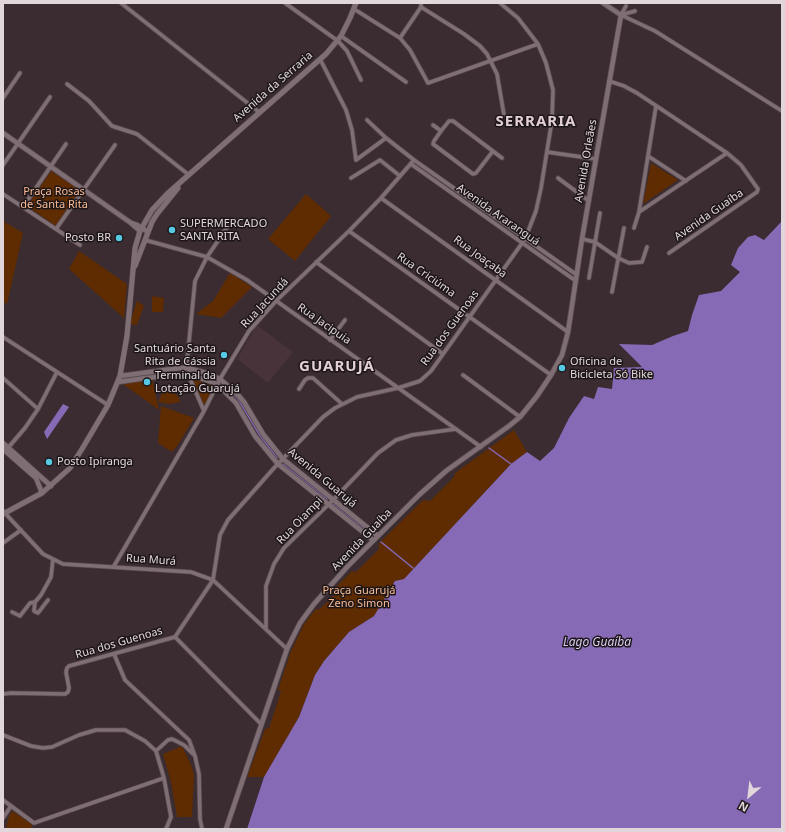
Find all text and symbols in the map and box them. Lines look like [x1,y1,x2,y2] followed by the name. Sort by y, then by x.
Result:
[231,49,315,125] street label: Avenida da Serraria
[496,113,576,131] district label: SERRARIA
[572,118,600,204] street label: Avenida Orleães
[454,181,542,249] street label: Avenida Araranguá
[20,185,88,211] park label: Praça Rosas de Santa Rita
[672,186,746,244] street label: Avenida Guaíba
[180,217,267,243] place label: SUPERMERCADO SANTA RITA
[167,225,177,235] marker: SUPERMERCADO SANTA RITA
[65,231,111,245] place label: Posto BR
[114,233,124,243] marker: Posto BR
[451,233,509,281] street label: Rua Joaçaba
[394,250,458,300] street label: Rua Criciúma
[238,275,292,331] street label: Rua Jacundá
[418,288,482,368] street label: Rua dos Guenoas
[295,301,353,347] street label: Rua Jacipuia
[134,342,216,368] place label: Santuário Santa Rita de Cássia
[219,350,229,360] marker: Santuário Santa Rita de Cássia
[570,355,653,381] place label: Oficina de Bicicleta Só Bike
[299,358,375,376] district label: GUARUJÁ
[557,363,567,373] marker: Oficina de Bicicleta Só Bike
[155,369,240,395] place label: Terminal da Lotação Guarujá
[142,377,152,387] marker: Terminal da Lotação Guarujá
[285,445,359,511] street label: Avenida Guarujá
[57,455,133,469] place label: Posto Ipiranga
[44,457,54,467] marker: Posto Ipiranga
[274,495,326,547] street label: Rua Oiampi
[329,506,395,574] street label: Avenida Guaíba
[126,552,176,568] street label: Rua Murá
[323,584,395,610] park label: Praça Guarujá Zeno Simon
[74,624,164,662] street label: Rua dos Guenoas
[563,636,631,650] water label: Lago Guaíba
[729,776,769,816] north arrow
[736,798,751,816] text: N

